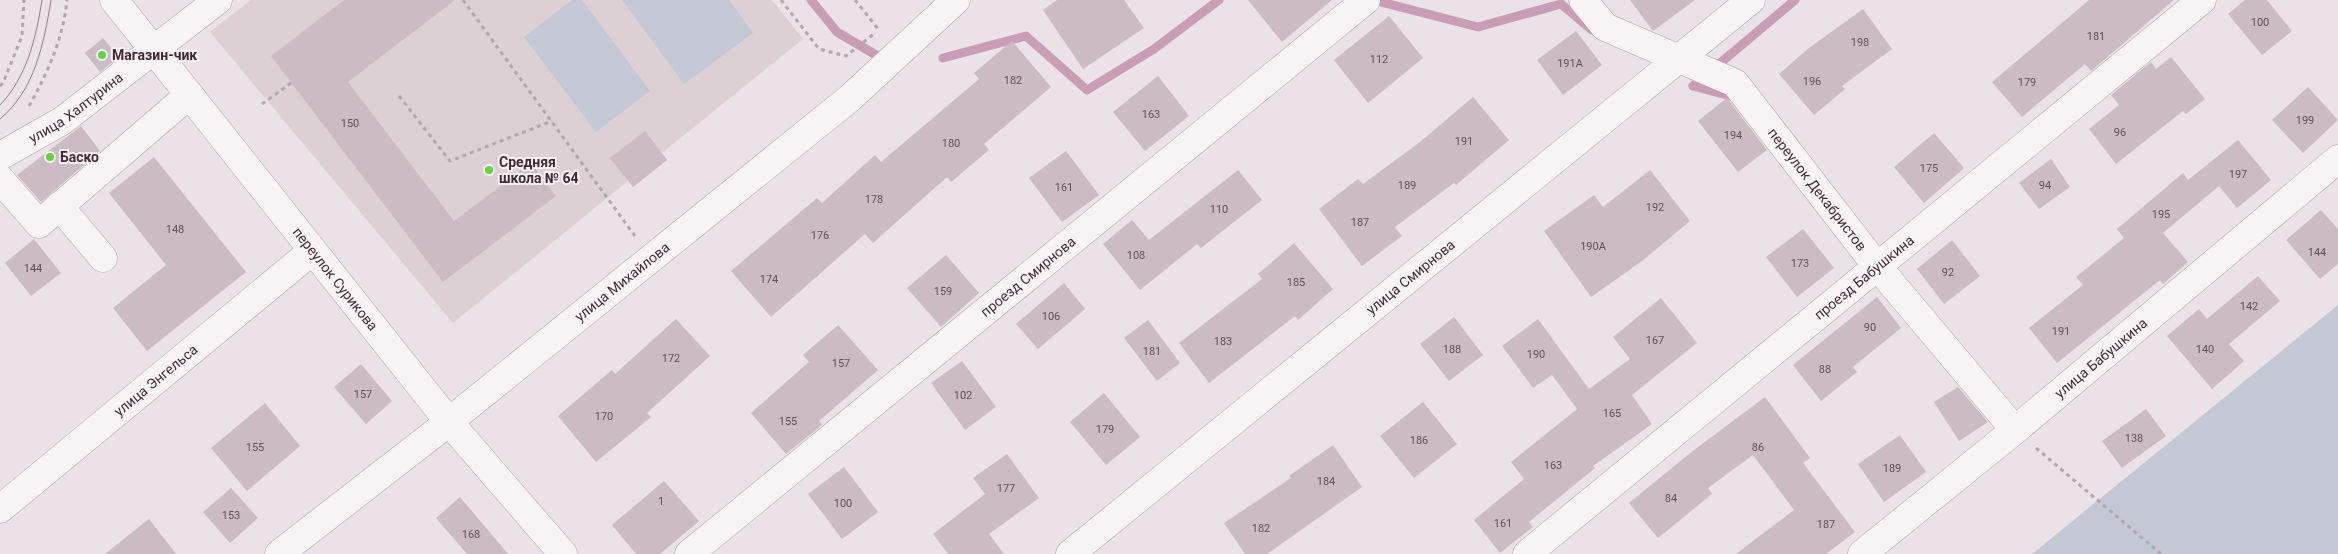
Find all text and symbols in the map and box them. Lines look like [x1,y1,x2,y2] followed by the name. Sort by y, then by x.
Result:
[2251,16,2269,29] house number: 100
[2087,30,2105,43] house number: 181
[1851,36,1869,49] house number: 198
[112,47,197,63] place label: Магазин-чик
[96,49,108,61] marker: Магазин-чик
[1370,53,1388,66] house number: 112
[1557,57,1584,70] house number: 191А
[26,69,126,146] street label: улица Халтурина
[1004,74,1022,87] house number: 182
[1803,75,1821,88] house number: 196
[2018,76,2036,89] house number: 179
[1142,108,1160,121] house number: 163
[2296,114,2314,127] house number: 199
[341,117,359,130] house number: 150
[1765,125,1870,254] street label: переулок Декабристов
[2114,126,2126,139] house number: 96
[1724,129,1742,142] house number: 194
[1455,135,1473,148] house number: 191
[942,137,960,150] house number: 180
[60,149,99,165] place label: Баско
[44,151,56,163] marker: Баско
[499,154,579,186] place label: Средняя школа № 64
[1920,162,1938,175] house number: 175
[483,164,495,176] marker: Средняя школа № 64
[2229,168,2247,181] house number: 197
[1398,179,1416,192] house number: 189
[2039,179,2051,192] house number: 94
[1055,181,1073,194] house number: 161
[865,193,883,206] house number: 178
[1646,201,1664,214] house number: 192
[1210,203,1228,216] house number: 110
[2152,208,2170,221] house number: 195
[1351,216,1369,229] house number: 187
[166,223,184,236] house number: 148
[290,224,381,334] street label: переулок Сурикова
[811,229,829,242] house number: 176
[1811,232,1917,323] street label: проезд Бабушкина
[977,233,1079,320] street label: проезд Смирнова
[1363,236,1458,318] street label: улица Смирнова
[572,239,673,325] street label: улица Михайлова
[1580,240,1607,253] house number: 190А
[2308,246,2326,259] house number: 144
[1127,249,1145,262] house number: 108
[1791,257,1809,270] house number: 173
[24,262,42,275] house number: 144
[1942,266,1954,279] house number: 92
[760,273,778,286] house number: 174
[1287,276,1305,289] house number: 185
[934,285,952,298] house number: 159
[2240,300,2258,313] house number: 142
[1042,310,1060,323] house number: 106
[2051,315,2150,401] street label: улица Бабушкина
[1864,321,1876,334] house number: 90
[2052,325,2070,338] house number: 191
[1646,334,1664,347] house number: 167
[1214,335,1232,348] house number: 183
[111,341,201,419] street label: улица Энгельса
[1443,343,1461,356] house number: 188
[2196,343,2214,356] house number: 140
[1143,345,1161,358] house number: 181
[1527,348,1545,361] house number: 190
[662,352,680,365] house number: 172
[832,357,850,370] house number: 157
[1819,363,1831,376] house number: 88
[354,388,372,401] house number: 157
[954,389,972,402] house number: 102
[1603,407,1621,420] house number: 165
[595,410,613,423] house number: 170
[779,415,797,428] house number: 155
[1096,423,1114,436] house number: 179
[2125,432,2143,445] house number: 138
[1410,434,1428,447] house number: 186
[246,441,264,454] house number: 155
[1752,441,1764,454] house number: 86
[1544,459,1562,472] house number: 163
[1883,462,1901,475] house number: 189
[1317,475,1335,488] house number: 184
[997,482,1015,495] house number: 177
[1665,492,1677,505] house number: 84
[658,495,664,508] house number: 1
[834,497,852,510] house number: 100
[222,509,240,522] house number: 153
[1494,517,1512,530] house number: 161
[1817,518,1835,531] house number: 187
[1252,522,1270,535] house number: 182
[462,528,480,541] house number: 168

